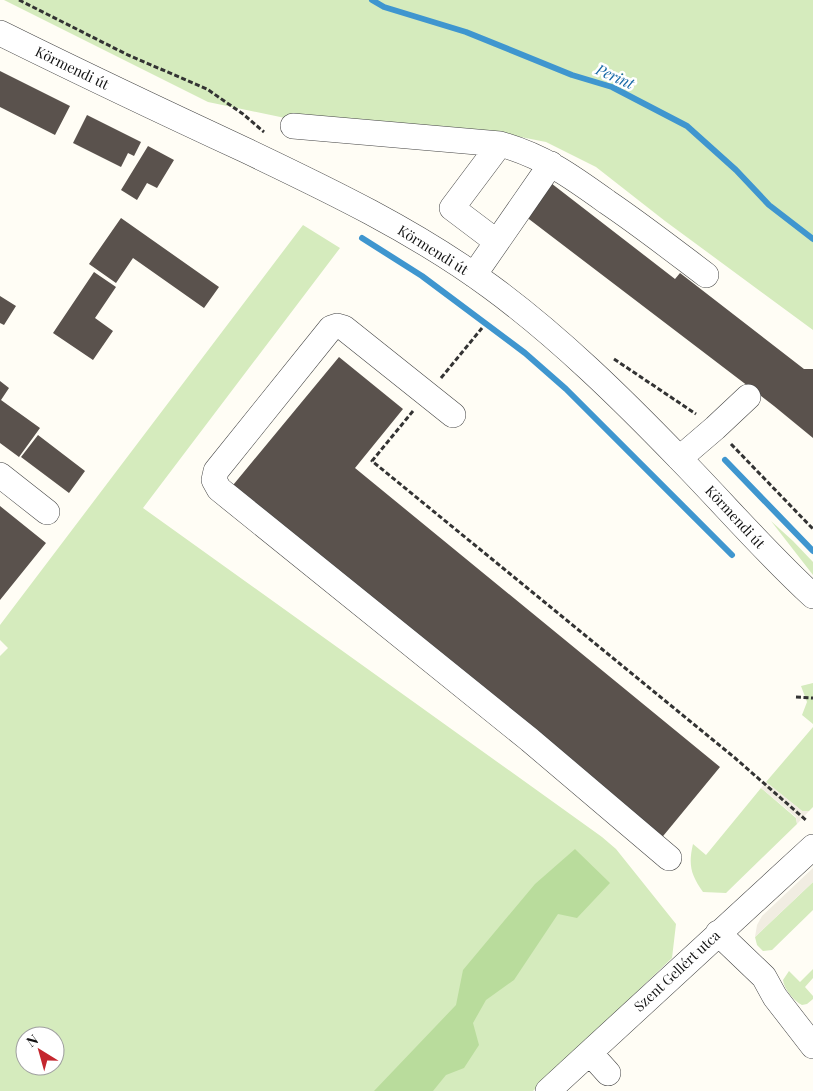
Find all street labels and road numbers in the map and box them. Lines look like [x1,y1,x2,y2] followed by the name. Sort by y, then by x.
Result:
[32,42,113,94] street label: Körmendi út
[394,220,473,279] street label: Körmendi út
[701,481,770,553] street label: Körmendi út
[630,926,724,1015] street label: Szent Gellért utca

